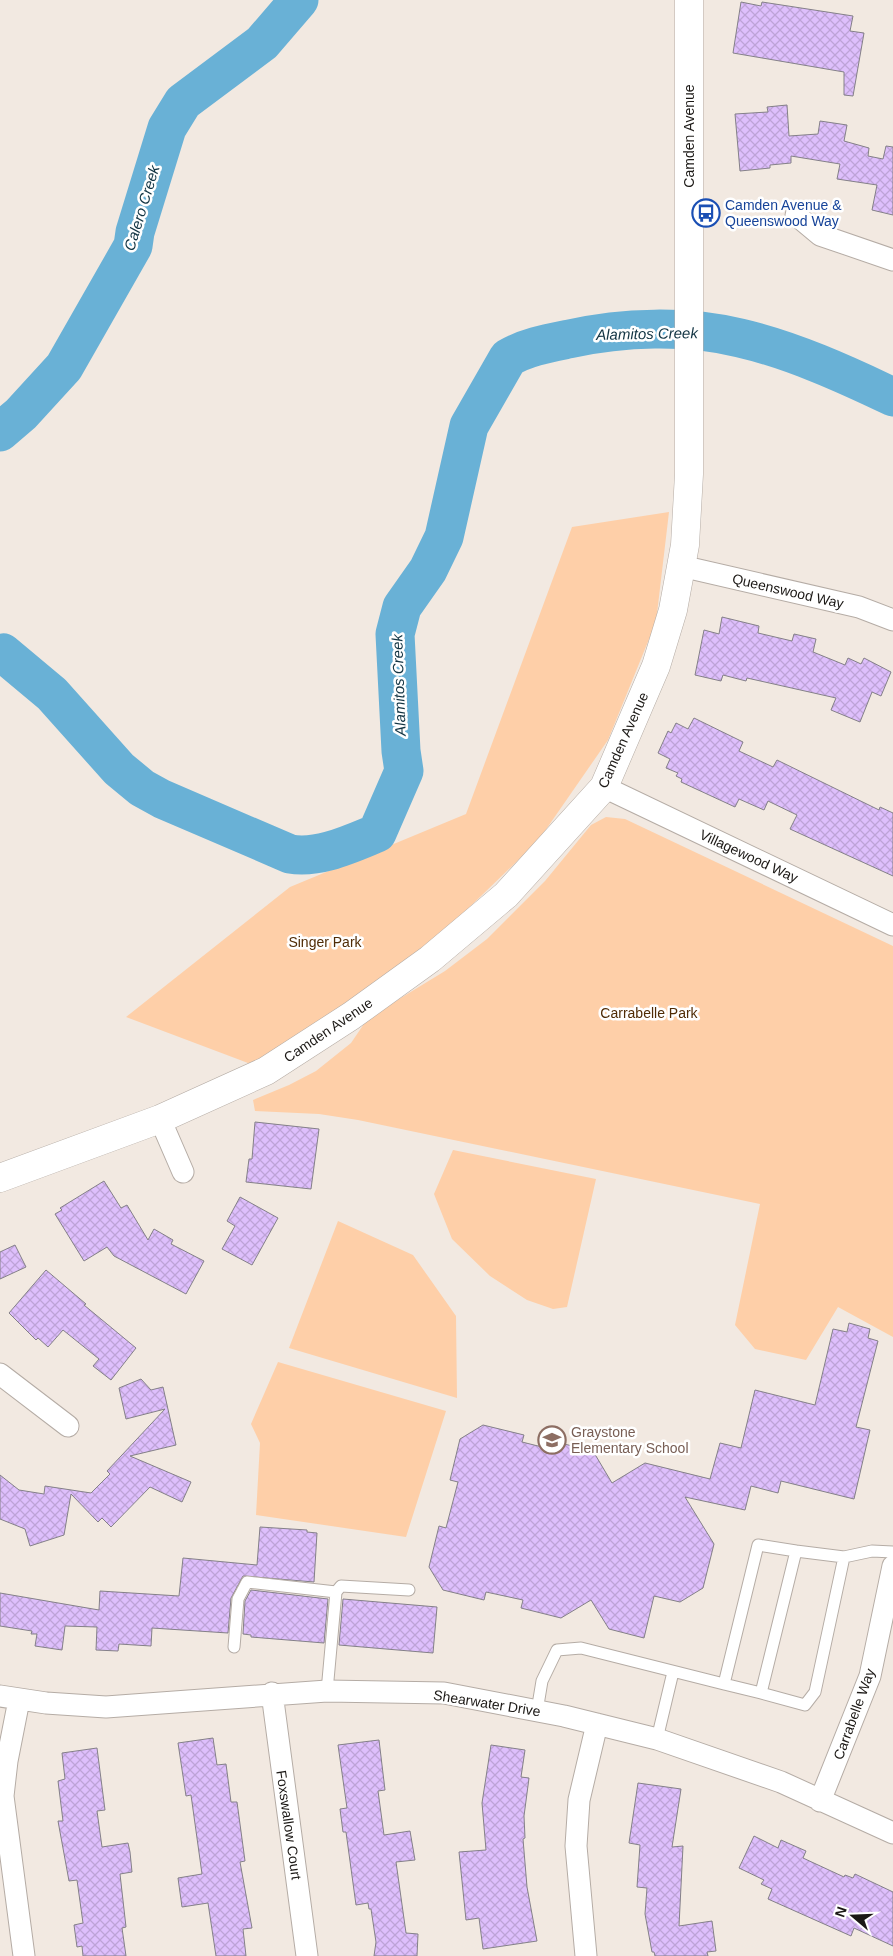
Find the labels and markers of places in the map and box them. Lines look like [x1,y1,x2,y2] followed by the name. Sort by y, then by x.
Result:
[725,197,842,229] place label: Camden Avenue & Queenswood Way
[691,198,721,228] bus stop icon: Camden Avenue & Queenswood Way
[571,1424,689,1456] place label: Graystone Elementary School
[537,1425,567,1455] school or university icon: Graystone Elementary School

